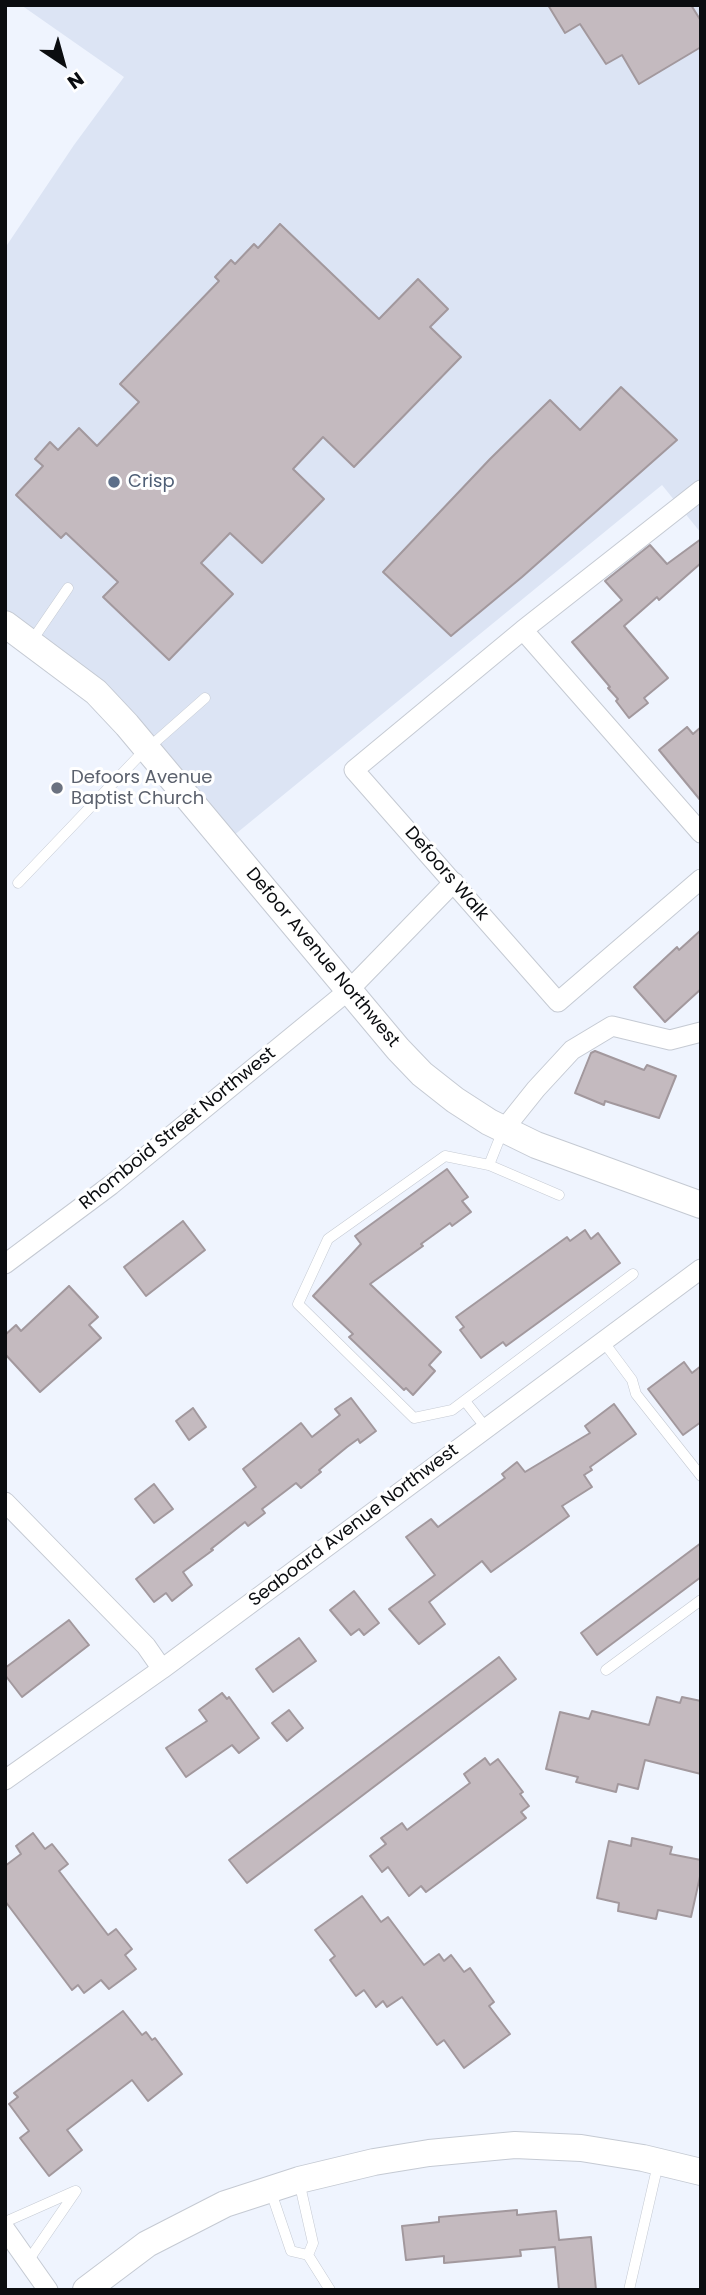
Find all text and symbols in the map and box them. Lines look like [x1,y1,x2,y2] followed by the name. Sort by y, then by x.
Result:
[28,28,98,98] north arrow
[62,65,89,96] text: N
[128,471,175,493] place label: Crisp
[106,474,122,490] marker: Crisp
[71,767,212,810] place label: Defoors Avenue Baptist Church
[49,780,65,796] marker: Defoors Avenue Baptist Church
[399,823,493,925] street label: Defoors Walk
[241,864,403,1052] street label: Defoor Avenue Northwest
[76,1043,280,1215] street label: Rhomboid Street Northwest
[245,1440,463,1612] street label: Seaboard Avenue Northwest

